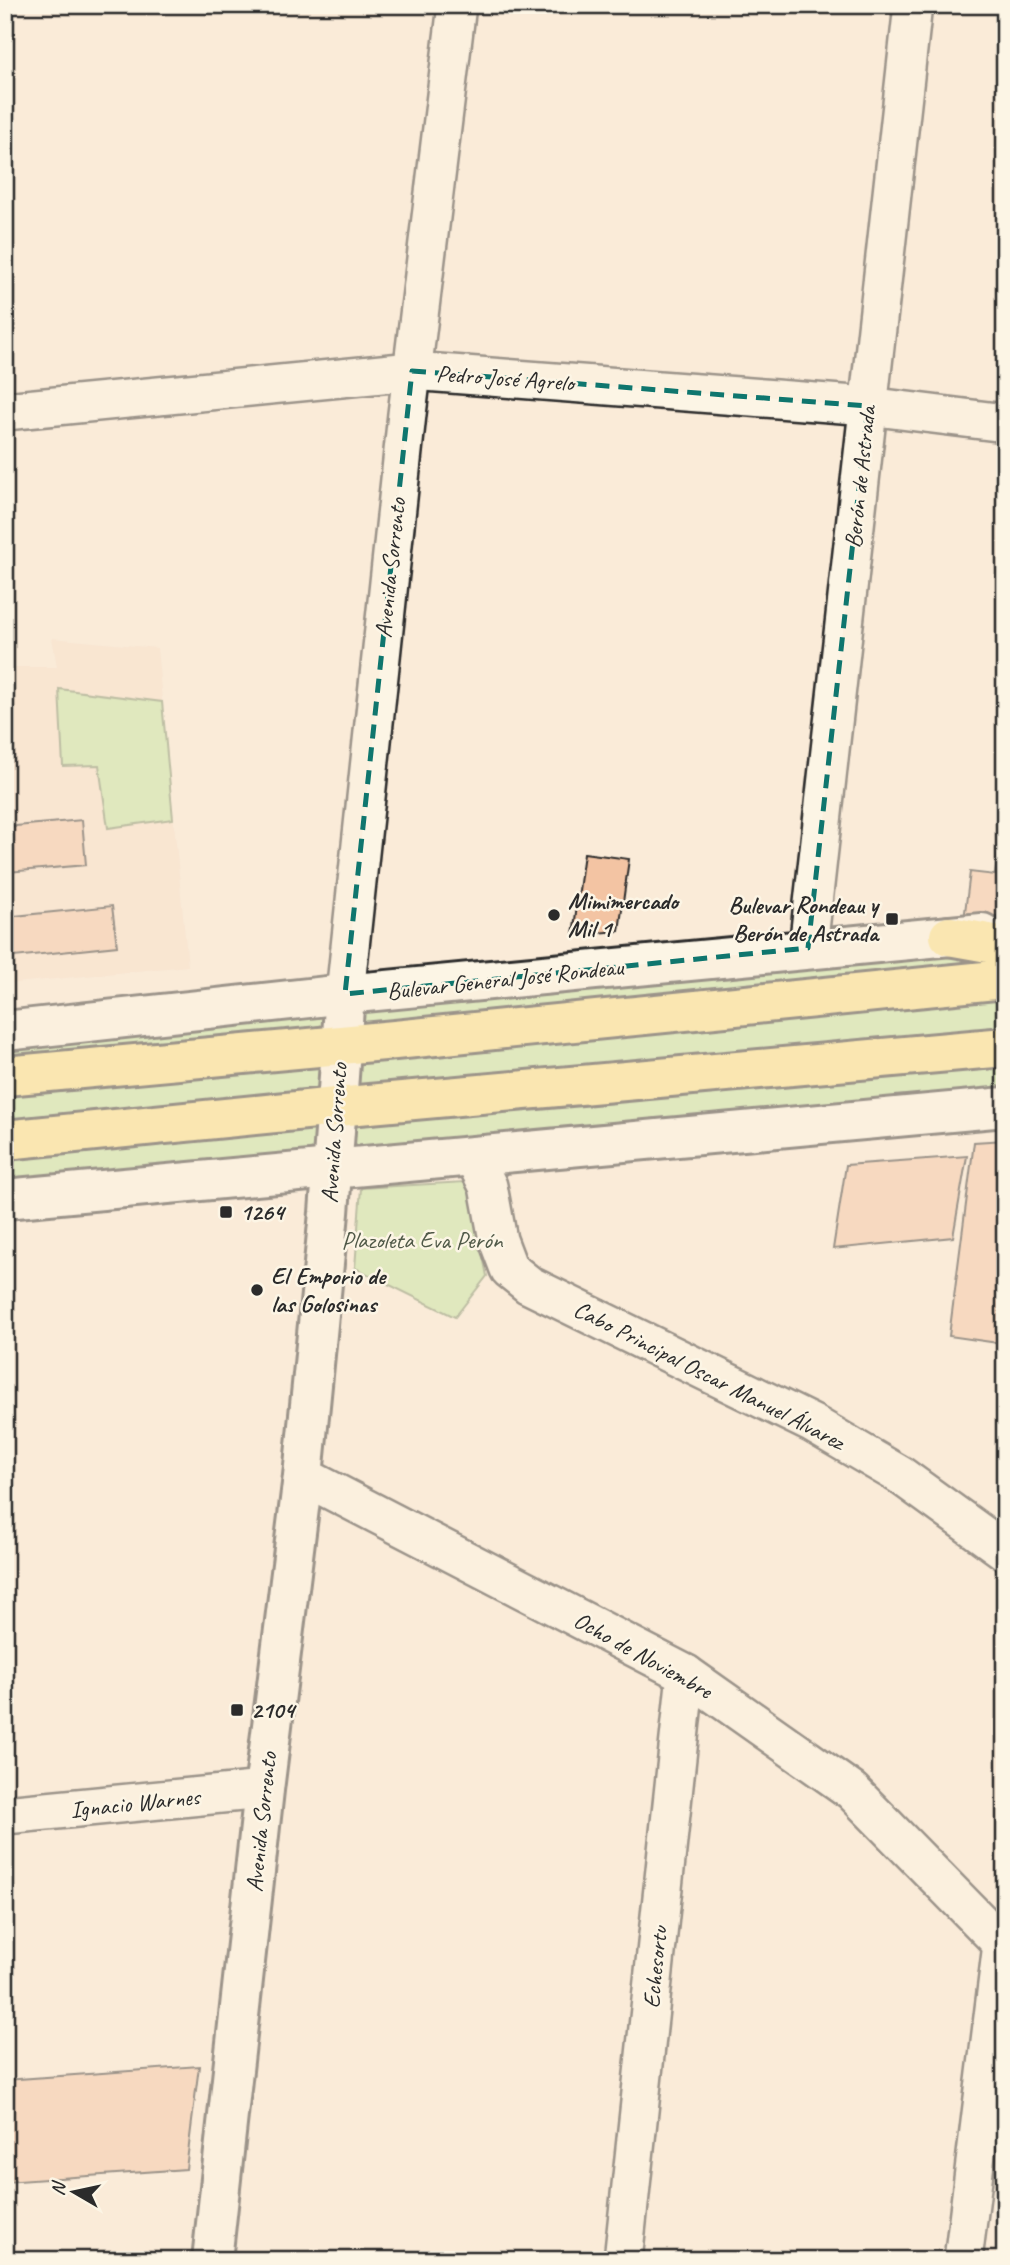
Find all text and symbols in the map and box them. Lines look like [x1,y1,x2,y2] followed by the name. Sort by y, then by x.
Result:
[435,358,577,398] street label: Pedro José Agrelo
[838,402,883,550] street label: Berón de Astrada
[368,495,412,639] street label: Avenida Sorrento
[568,886,680,944] place label: Mimimercado Mil 1
[728,890,881,948] place label: Bulevar Rondeau y Berón de Astrada
[546,907,562,923] marker: Mimimercado Mil 1
[884,911,900,927] marker: Bulevar Rondeau y Berón de Astrada
[385,951,627,1006] street label: Bulevar General José Rondeau
[314,1060,354,1204] street label: Avenida Sorrento
[240,1197,287,1227] place label: 1264
[218,1204,234,1220] marker: 1264
[342,1225,504,1255] park label: Plazoleta Eva Perón
[271,1261,387,1319] place label: El Emporio de las Golosinas
[249,1282,265,1298] marker: El Emporio de las Golosinas
[569,1294,851,1457] street label: Cabo Principal Oscar Manuel Álvarez
[569,1605,719,1706] street label: Ocho de Noviembre
[251,1695,297,1725] place label: 2104
[229,1702,245,1718] marker: 2104
[239,1749,283,1893] street label: Avenida Sorrento
[69,1781,203,1825] street label: Ignacio Warnes
[636,1923,674,2009] street label: Echesortu
[38,2156,108,2226] north arrow
[45,2179,71,2197] text: N

